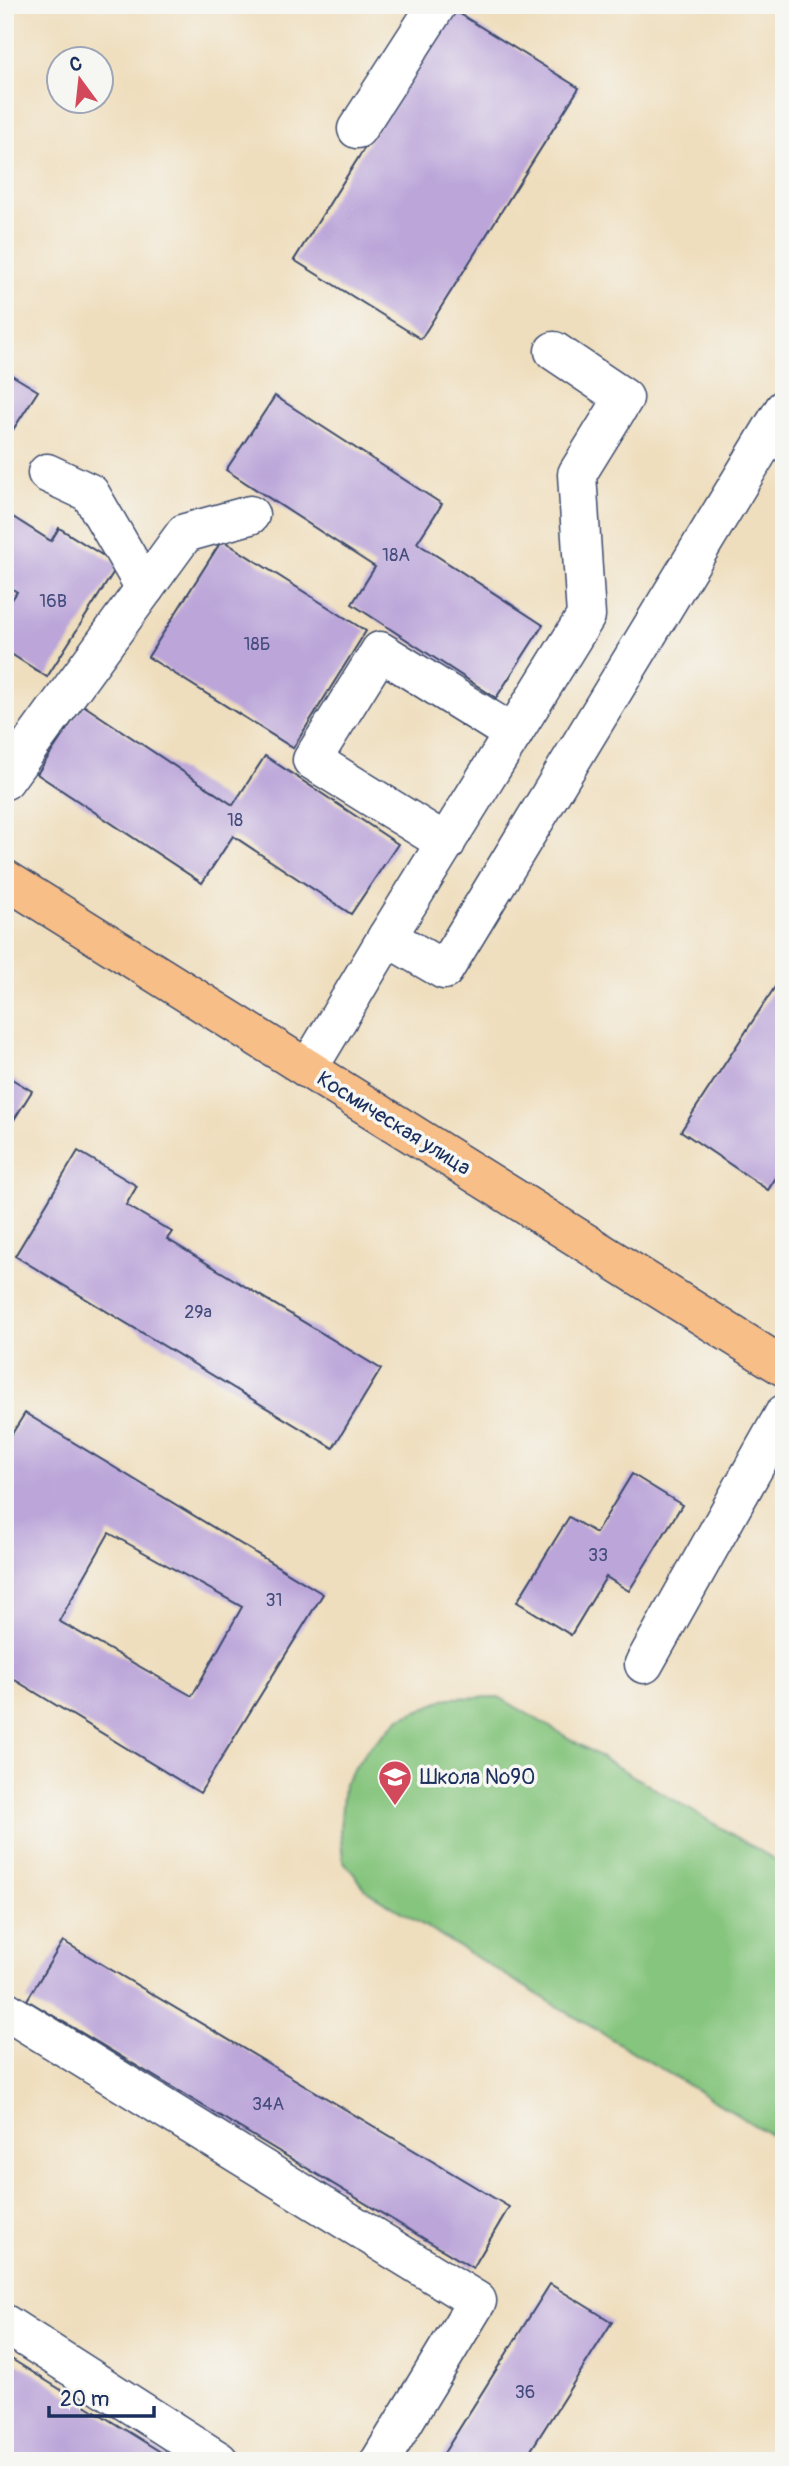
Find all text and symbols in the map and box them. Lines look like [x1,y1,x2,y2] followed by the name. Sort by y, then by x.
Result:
[46,46,116,116] north arrow
[67,51,85,78] text: С
[382,544,410,567] house number: 18А
[39,590,67,613] house number: 16В
[244,633,270,656] house number: 18Б
[227,809,243,832] house number: 18
[312,1065,476,1182] street label: Космическая улица
[184,1301,212,1324] house number: 29а
[588,1544,608,1567] house number: 33
[265,1589,283,1612] house number: 31
[376,1758,414,1807] school or university icon: Школа №90
[420,1764,535,1791] place label: Школа №90
[252,2093,284,2116] house number: 34А
[49,2375,154,2419] scale bar
[515,2381,535,2404] house number: 36
[60,2386,109,2413] text: 20 m

